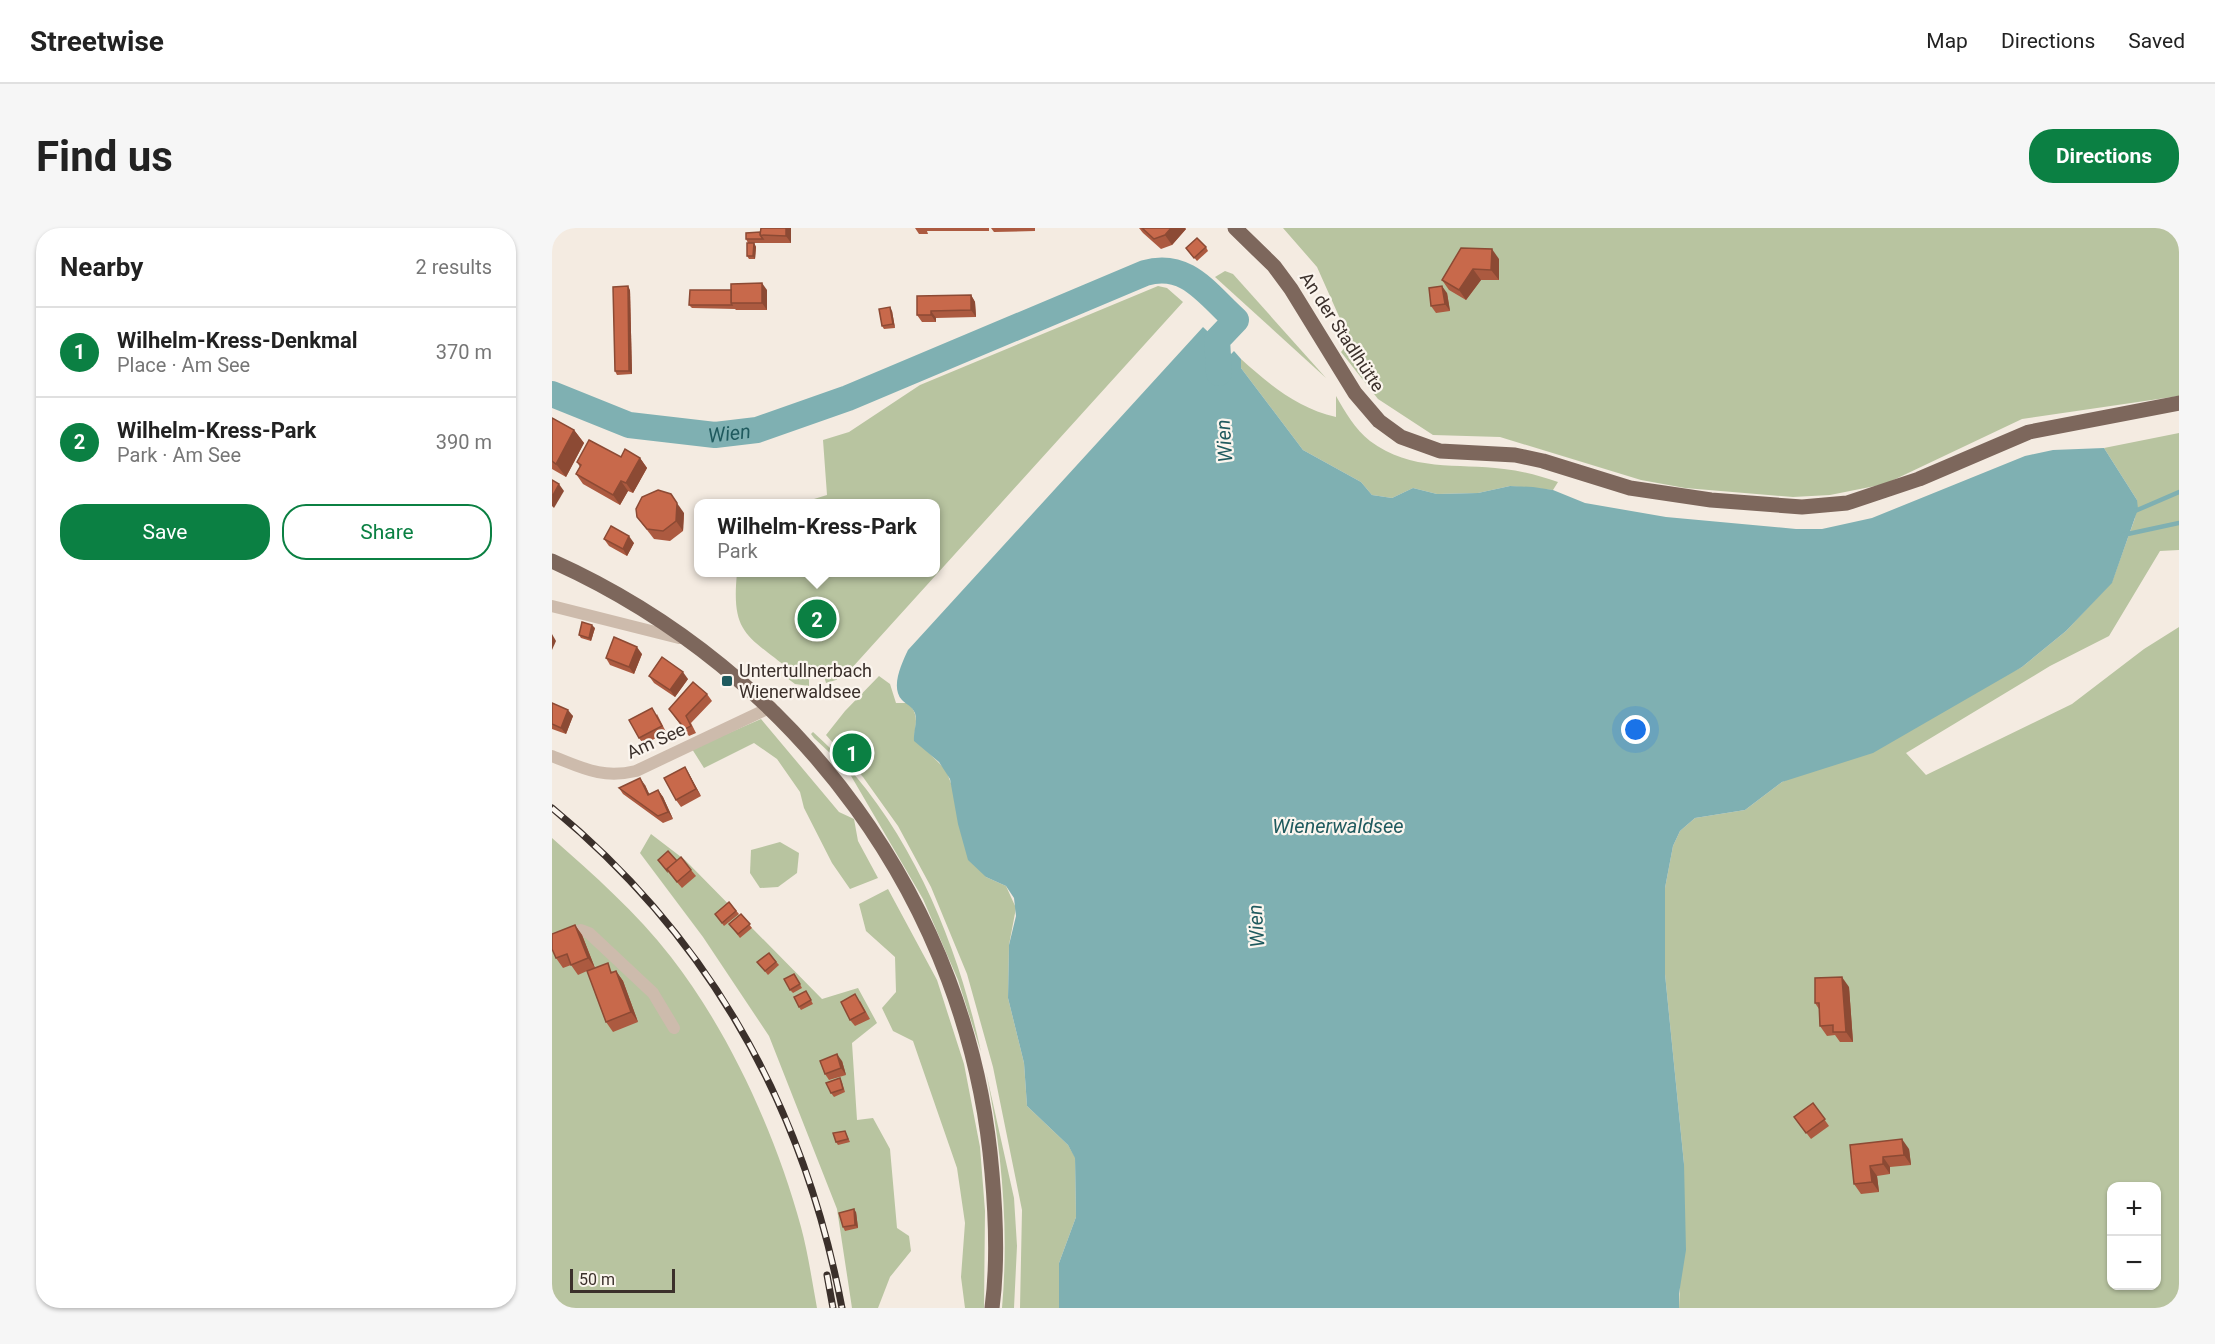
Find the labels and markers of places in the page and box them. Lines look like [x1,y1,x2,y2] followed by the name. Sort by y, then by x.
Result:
[798,596,836,642] pin: 2
[739,660,872,702] place label: Untertullnerbach Wienerwaldsee
[720,674,734,688] marker: Untertullnerbach Wienerwaldsee
[832,730,872,776] pin: 1

